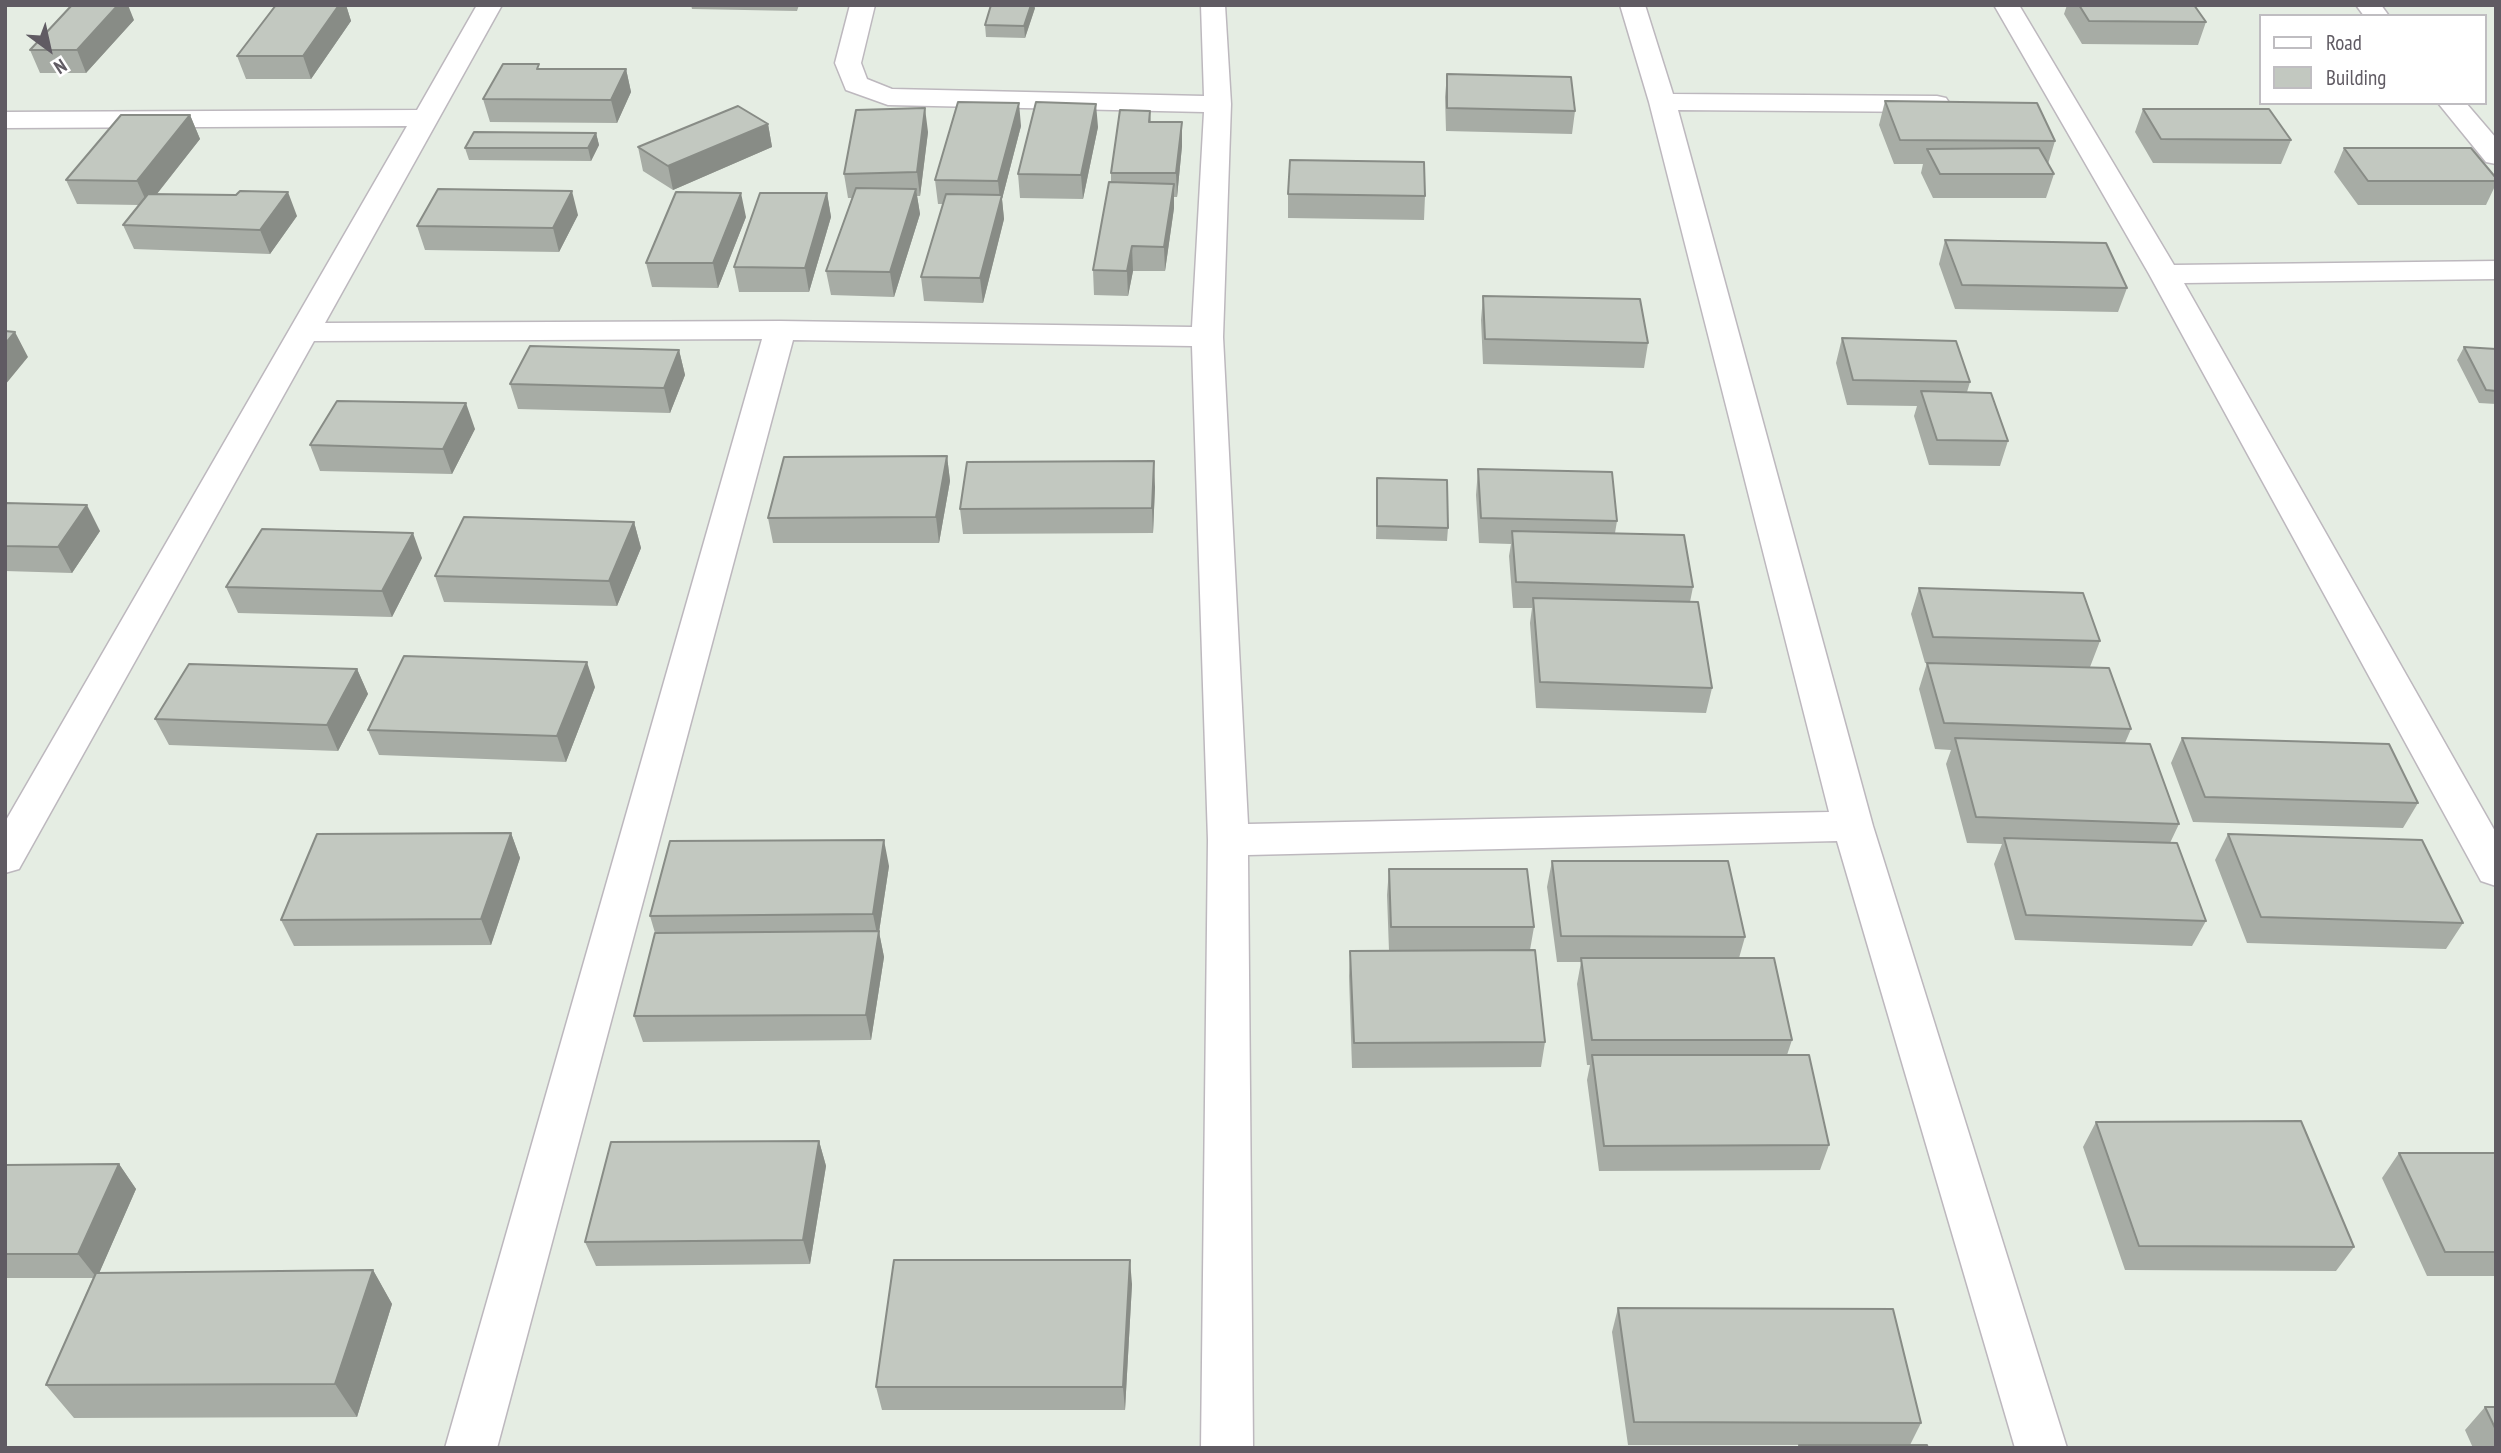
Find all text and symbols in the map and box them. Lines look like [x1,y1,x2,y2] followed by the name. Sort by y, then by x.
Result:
[14,14,84,84] north arrow
[2260,14,2487,105] legend
[2326,29,2362,56] text: Road
[50,54,71,79] text: N
[2326,64,2386,91] text: Building

